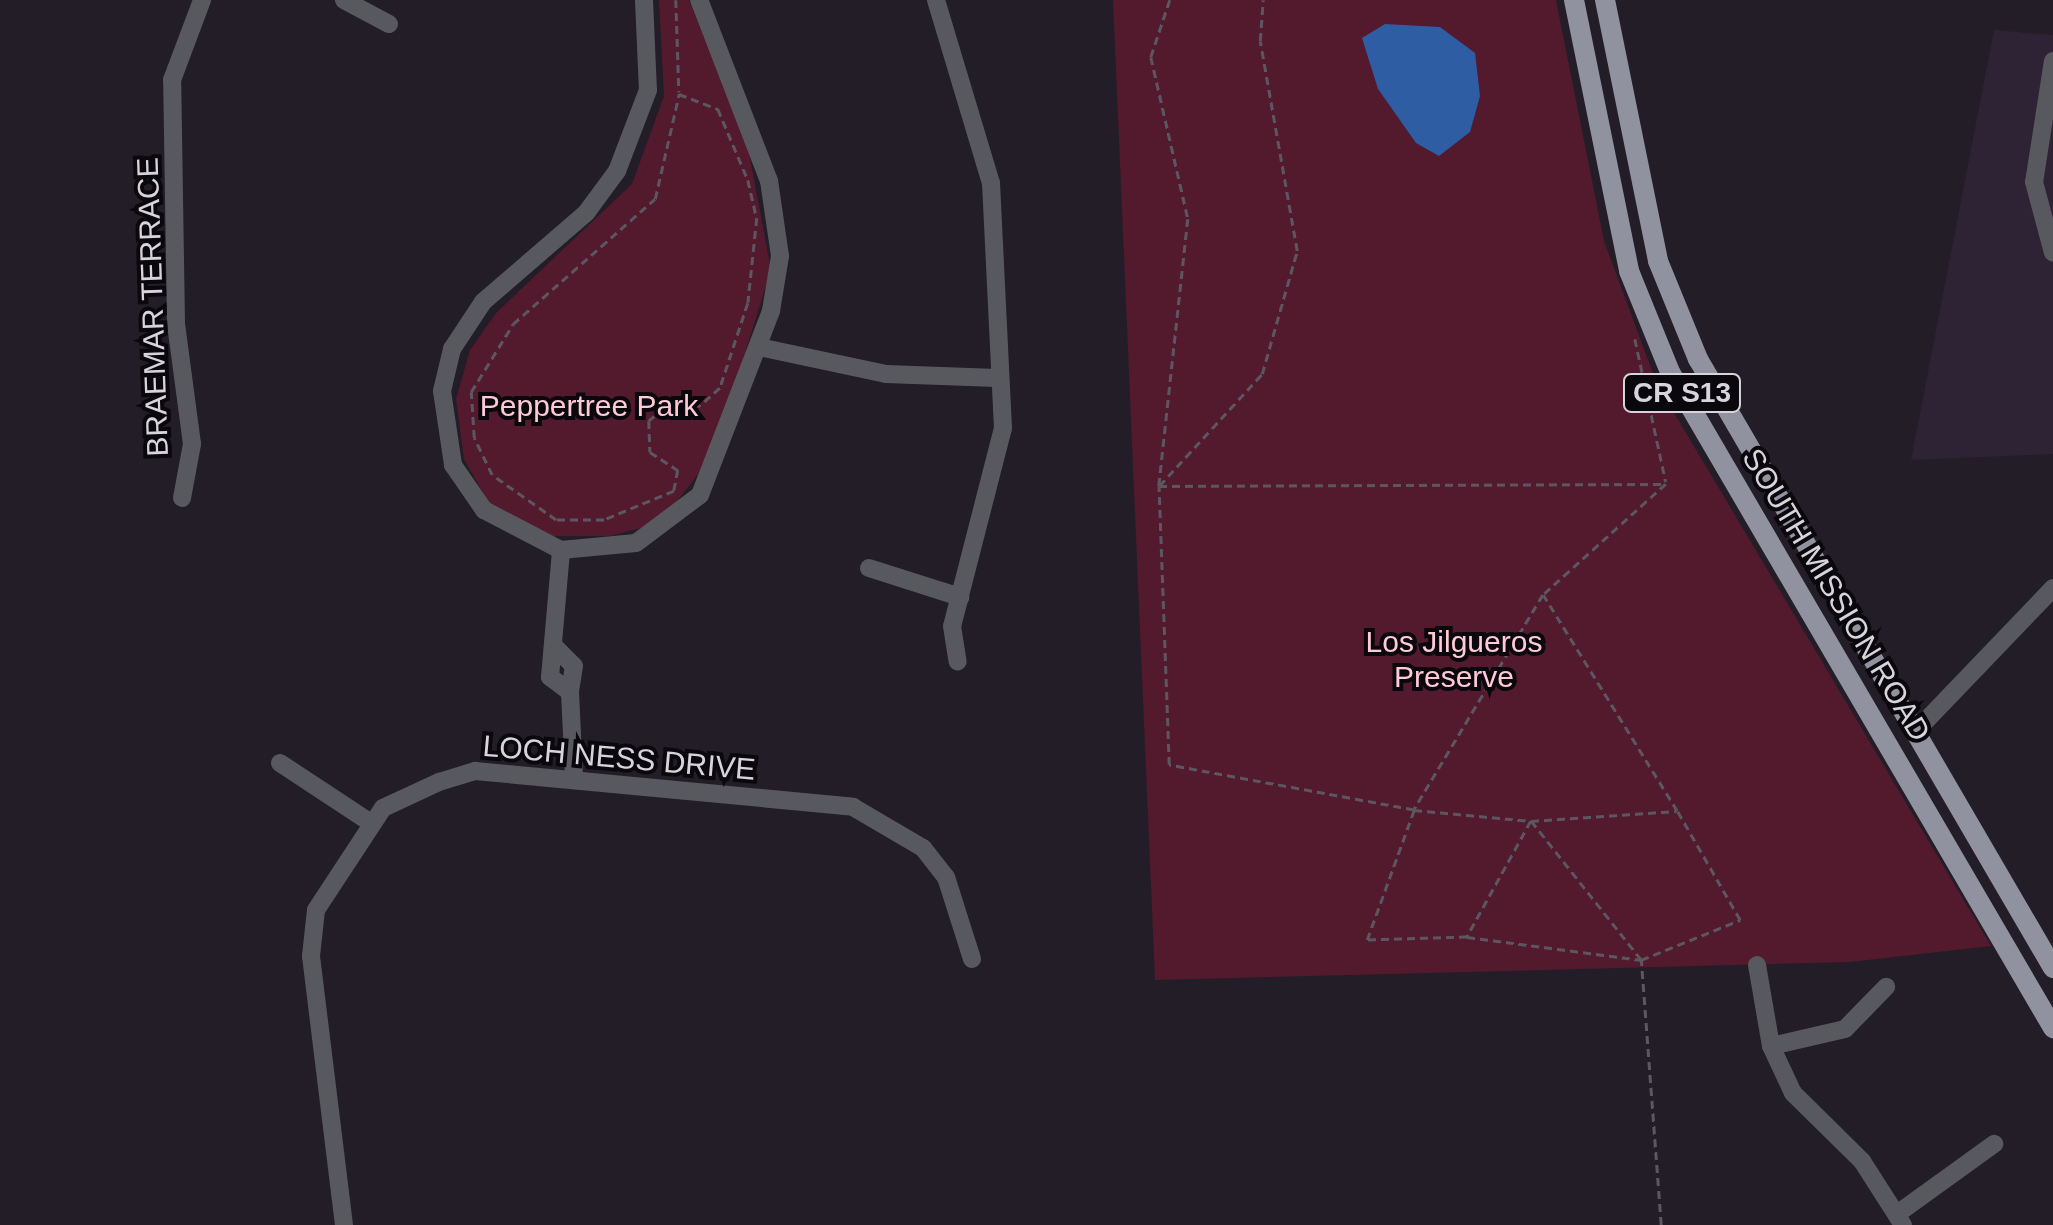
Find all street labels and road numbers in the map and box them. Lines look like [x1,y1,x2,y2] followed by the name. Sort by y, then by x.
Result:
[130,156,176,458] street label: BRAEMAR TERRACE
[1622,370,1742,416] road number: CR S13
[1734,442,1938,748] street label: SOUTH MISSION ROAD
[481,728,757,788] street label: LOCH NESS DRIVE

